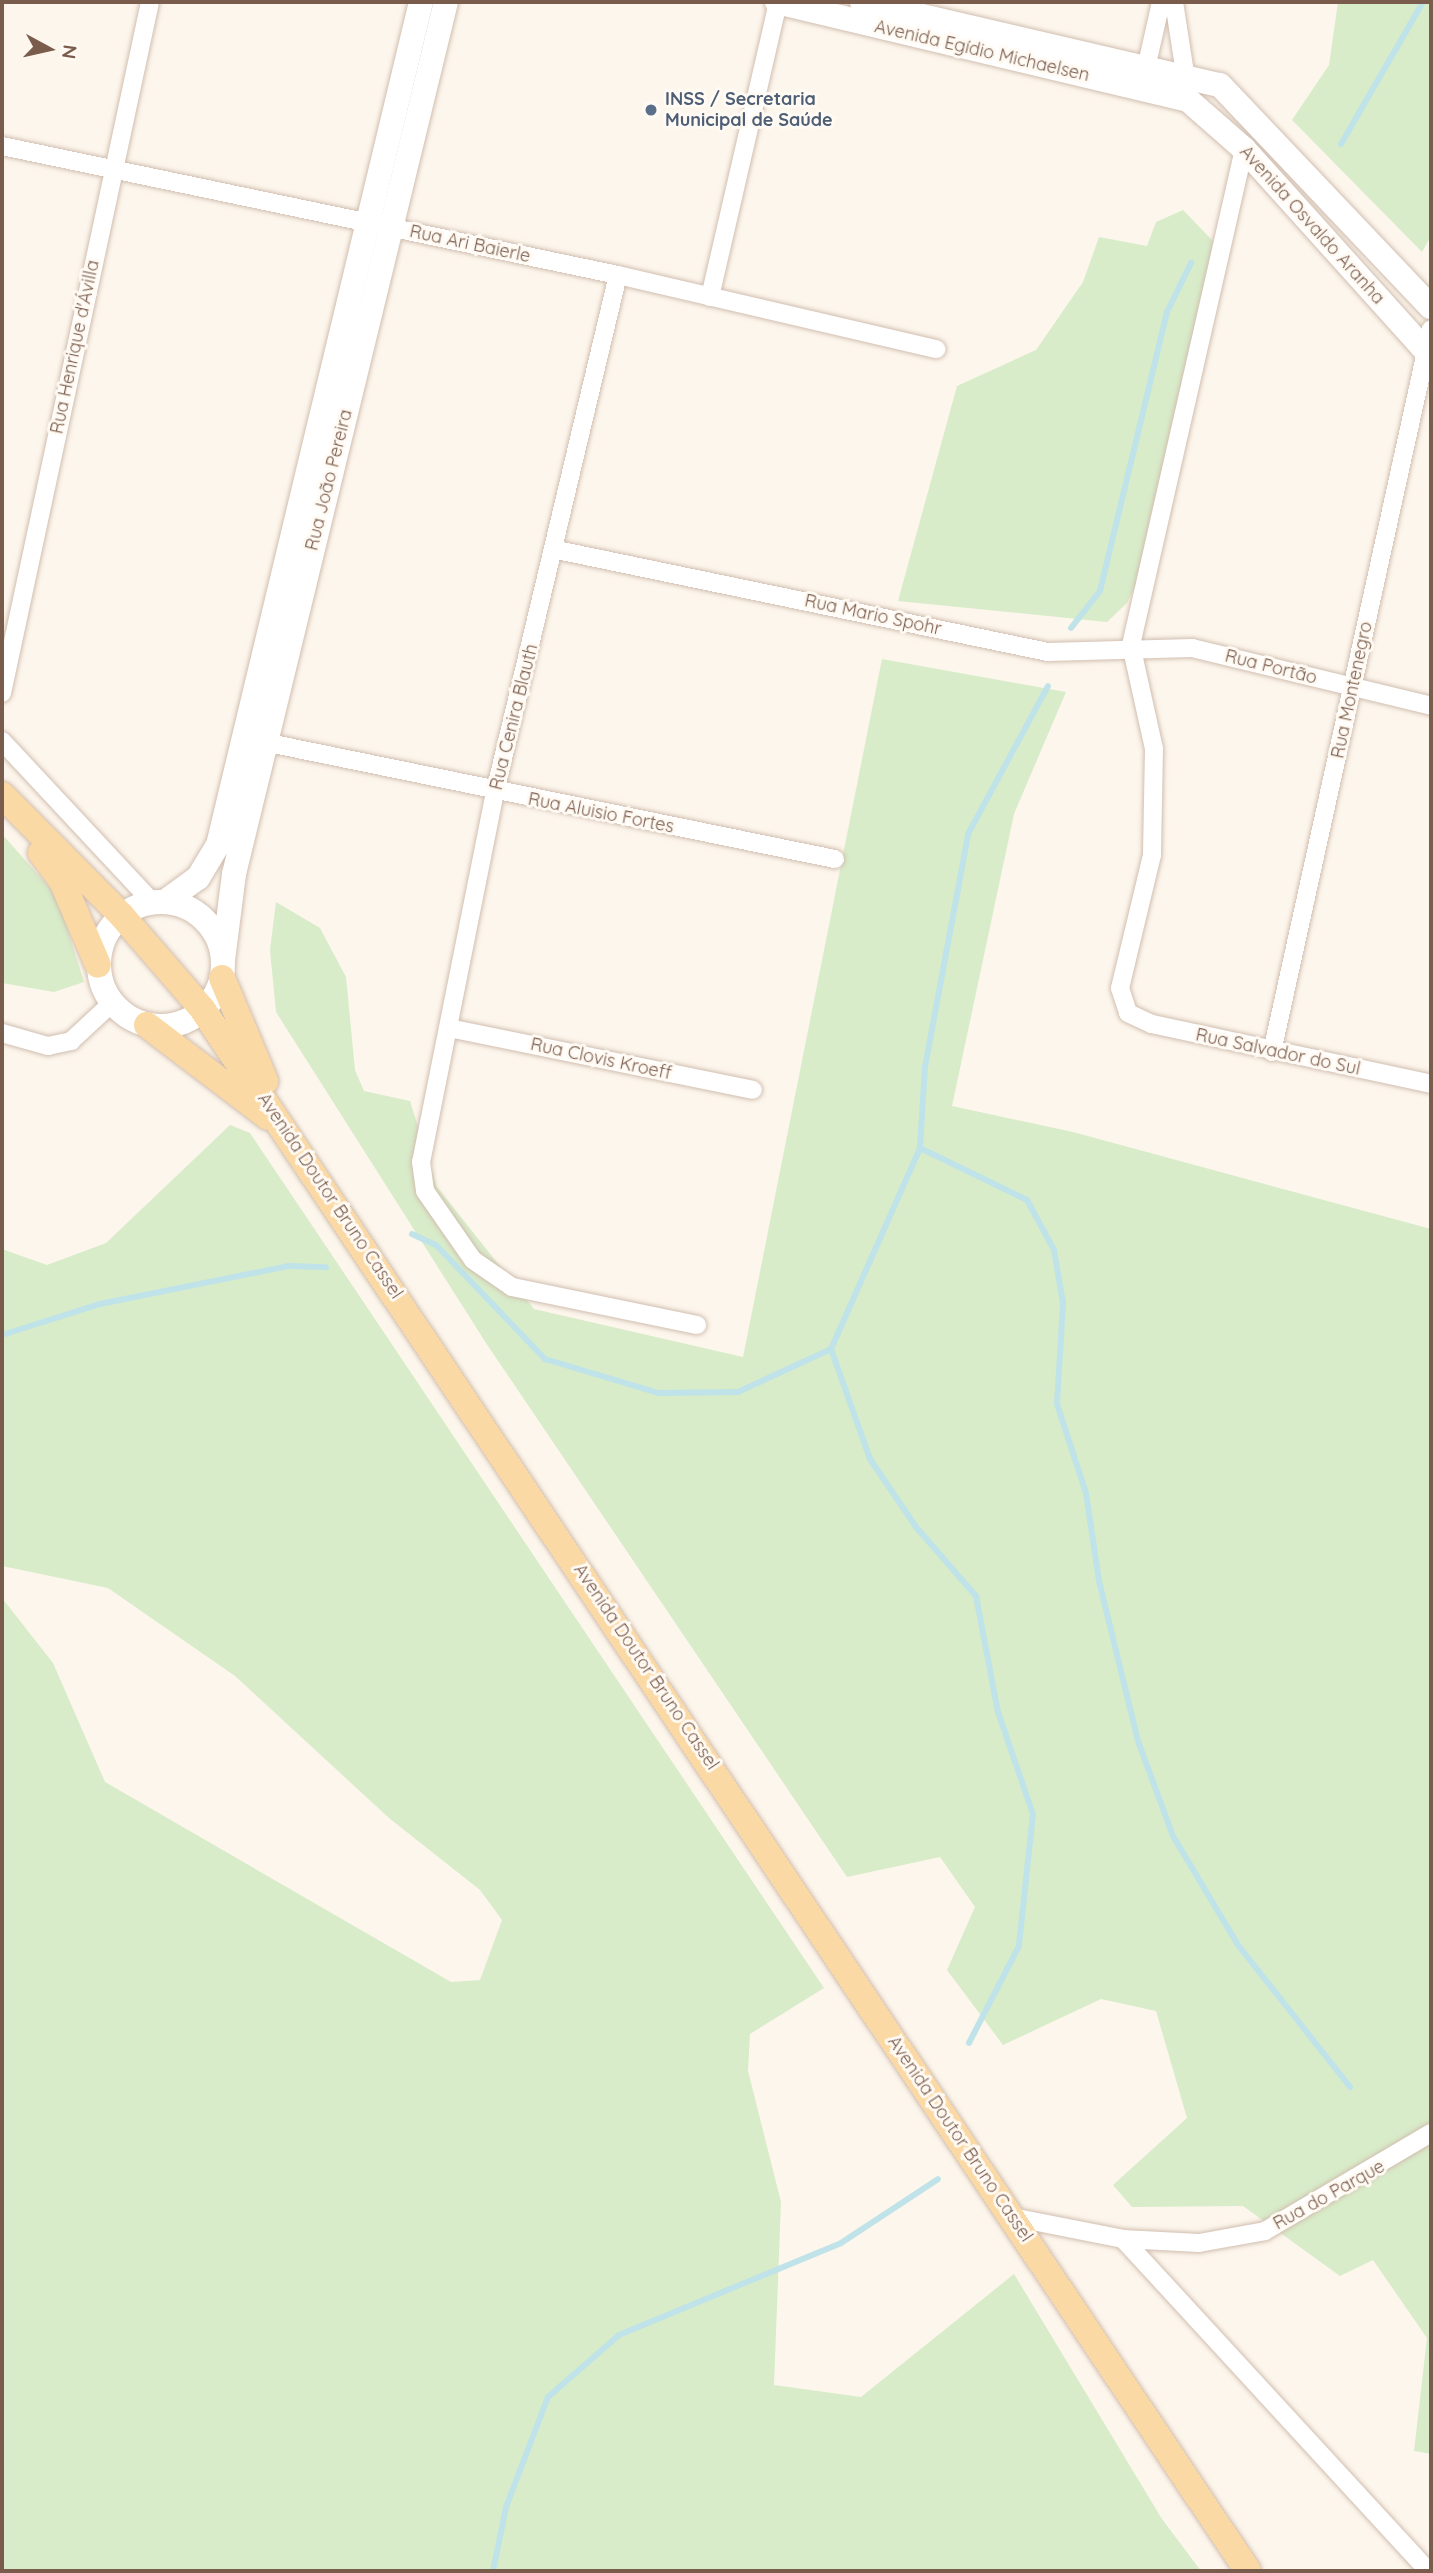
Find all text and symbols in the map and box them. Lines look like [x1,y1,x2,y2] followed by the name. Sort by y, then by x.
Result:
[14,14,84,84] north arrow
[872,16,1092,86] street label: Avenida Egídio Michaelsen
[57,43,83,61] text: N
[665,89,833,132] place label: INSS / Secretaria Municipal de Saúde
[643,102,659,118] marker: INSS / Secretaria Municipal de Saúde
[1235,141,1389,309] street label: Avenida Osvaldo Aranha
[408,221,532,267] street label: Rua Ari Baierle
[46,258,104,436] street label: Rua Henrique d'Ávilla
[301,407,357,553] street label: Rua João Pereira
[803,590,943,640] street label: Rua Mario Spohr
[1327,620,1377,760] street label: Rua Montenegro
[485,642,543,792] street label: Rua Cenira Blauth
[1223,645,1319,689] street label: Rua Portão
[526,788,676,838] street label: Rua Aluisio Fortes
[1194,1024,1362,1080] street label: Rua Salvador do Sul
[528,1033,674,1085] street label: Rua Clovis Kroeff
[253,1089,407,1303] street label: Avenida Doutor Bruno Cassel
[569,1560,723,1774] street label: Avenida Doutor Bruno Cassel
[883,2032,1037,2246] street label: Avenida Doutor Bruno Cassel
[1270,2155,1388,2235] street label: Rua do Parque

